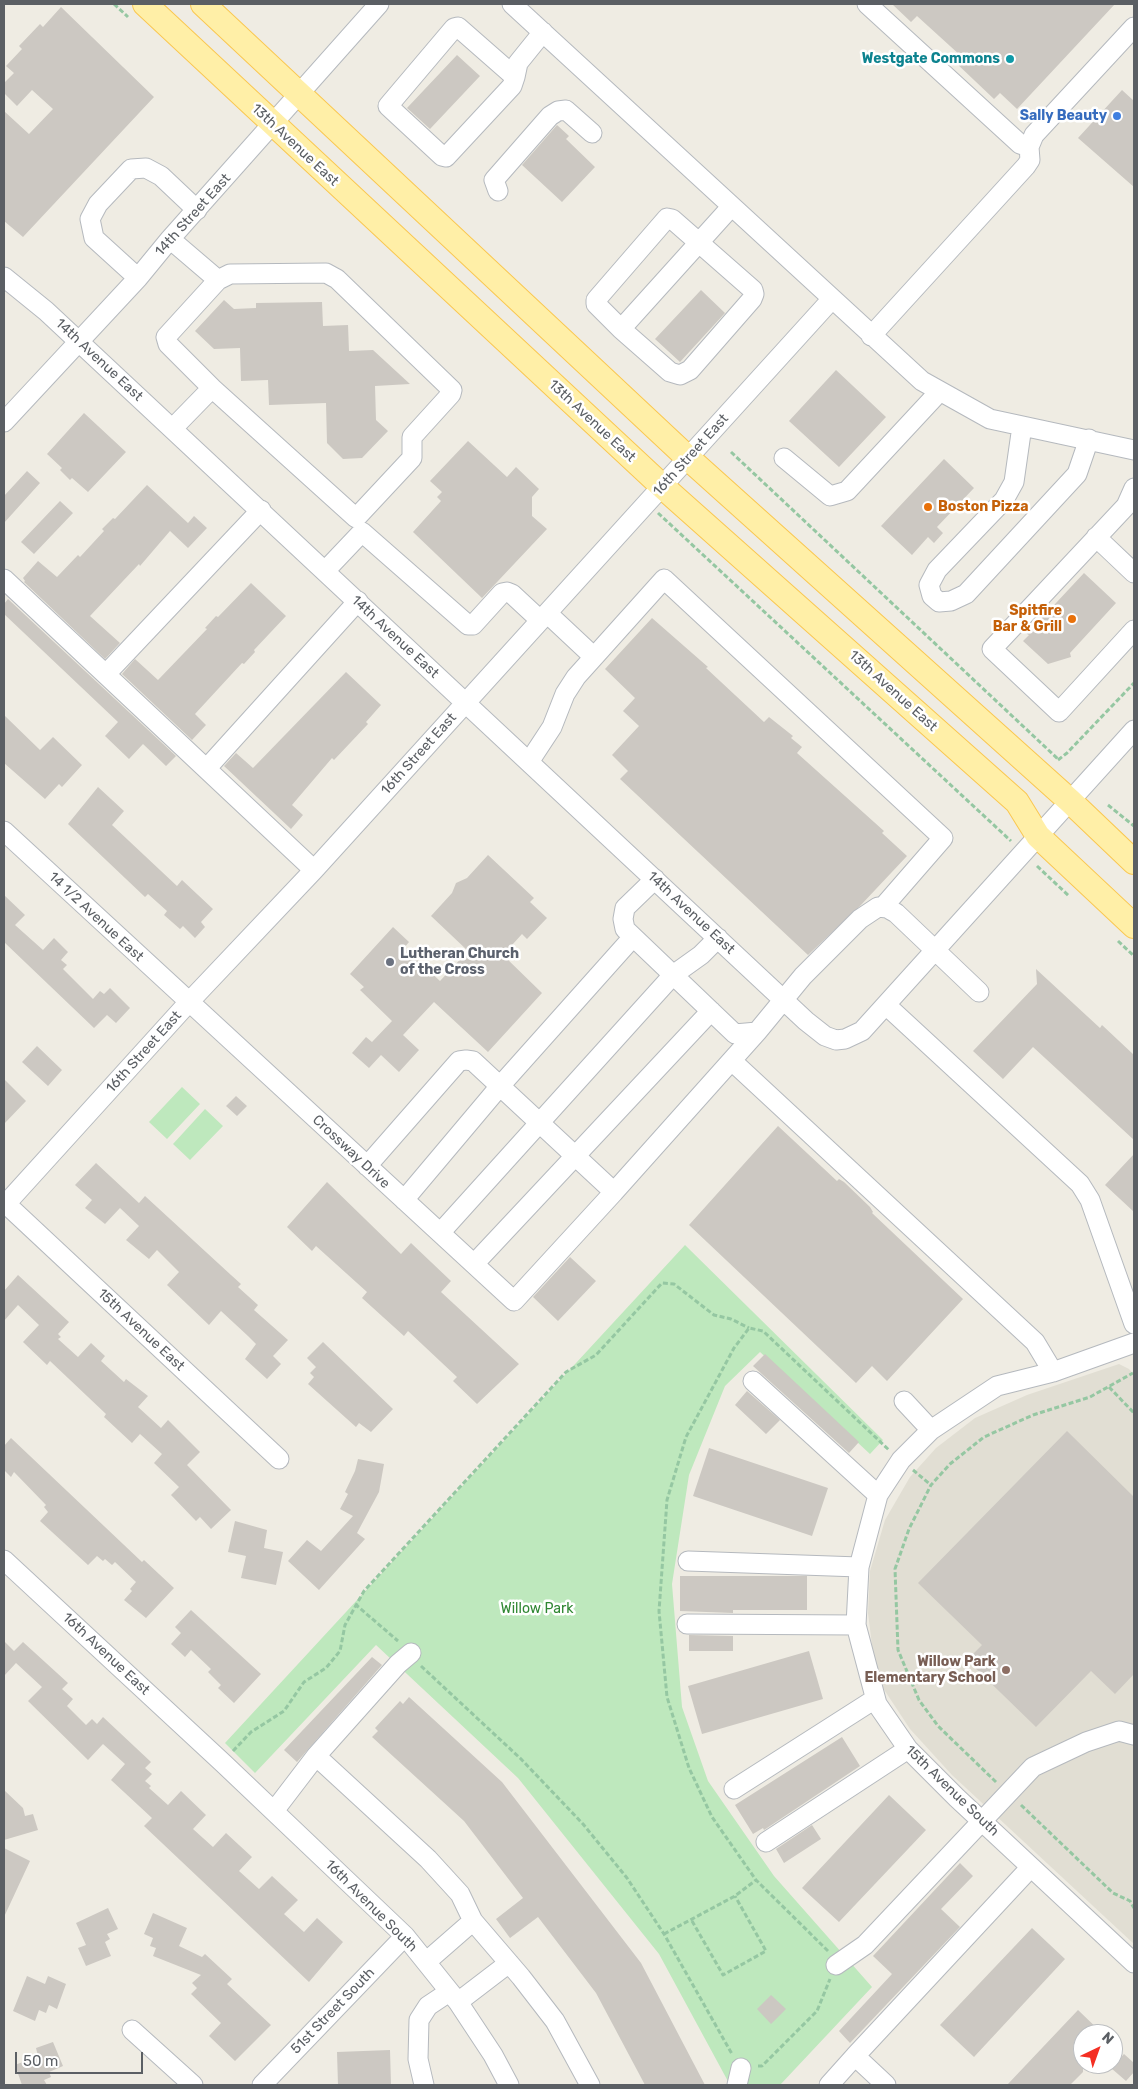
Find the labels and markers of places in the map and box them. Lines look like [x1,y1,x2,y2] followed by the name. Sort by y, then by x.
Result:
[862,51,1000,67] place label: Westgate Commons
[1004,53,1016,65] marker: Westgate Commons
[1020,108,1107,124] place label: Sally Beauty
[1111,110,1123,122] marker: Sally Beauty
[938,499,1028,515] place label: Boston Pizza
[922,501,934,513] marker: Boston Pizza
[993,603,1062,636] place label: Spitfire Bar & Grill
[1066,613,1078,625] marker: Spitfire Bar & Grill
[400,946,519,979] place label: Lutheran Church of the Cross
[384,956,396,968] marker: Lutheran Church of the Cross
[864,1654,996,1686] place label: Willow Park Elementary School
[1000,1664,1012,1676] marker: Willow Park Elementary School

